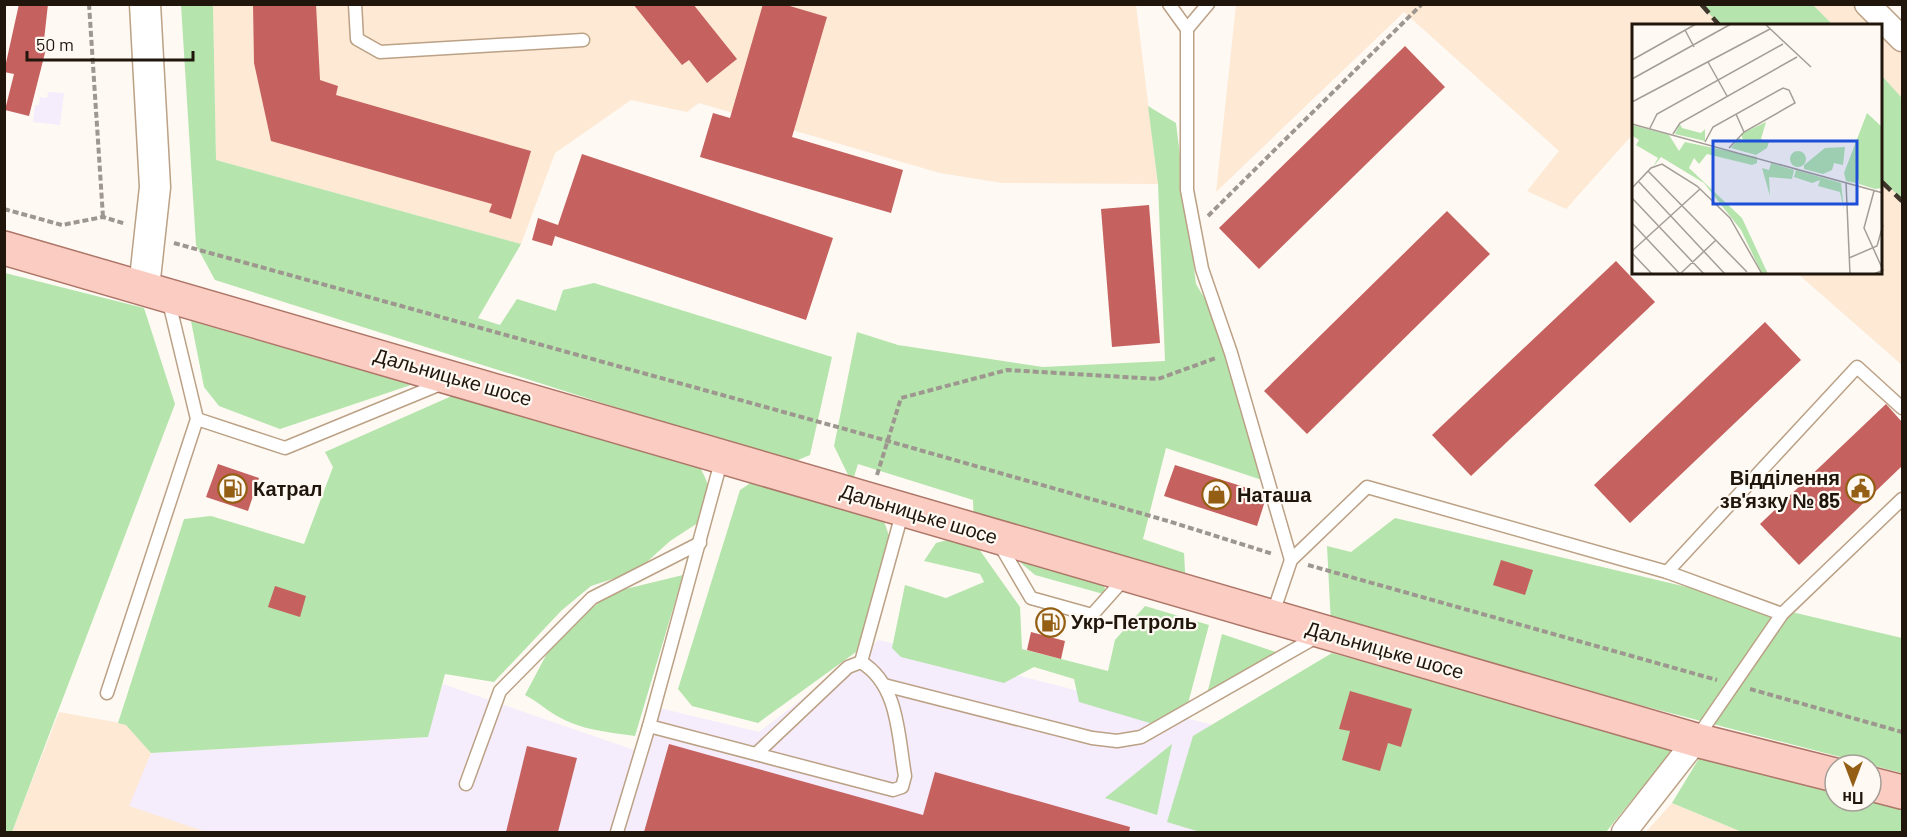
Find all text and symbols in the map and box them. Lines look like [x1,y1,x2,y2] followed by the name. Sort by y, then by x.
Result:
[27,24,194,62] scale bar
[1632,24,1883,274] inset map
[36,33,74,55] text: 50 m
[372,342,535,410] street label: Дальницьке шосе
[1720,465,1840,512] place label: Відділення зв'язку № 85
[216,473,248,505] fuel station icon: Катрал
[1845,473,1877,505] public building icon: Відділення зв'язку № 85
[253,476,322,500] place label: Катрал
[838,478,1001,548] street label: Дальницьке шосе
[1200,479,1232,511] shop icon: Наташа
[1237,482,1312,506] place label: Наташа
[1034,606,1066,638] fuel station icon: Укр-Петроль
[1071,609,1197,633] place label: Укр-Петроль
[1304,615,1467,683] street label: Дальницьке шосе
[1823,753,1883,813] north arrow
[1842,789,1864,808] text: Пн

